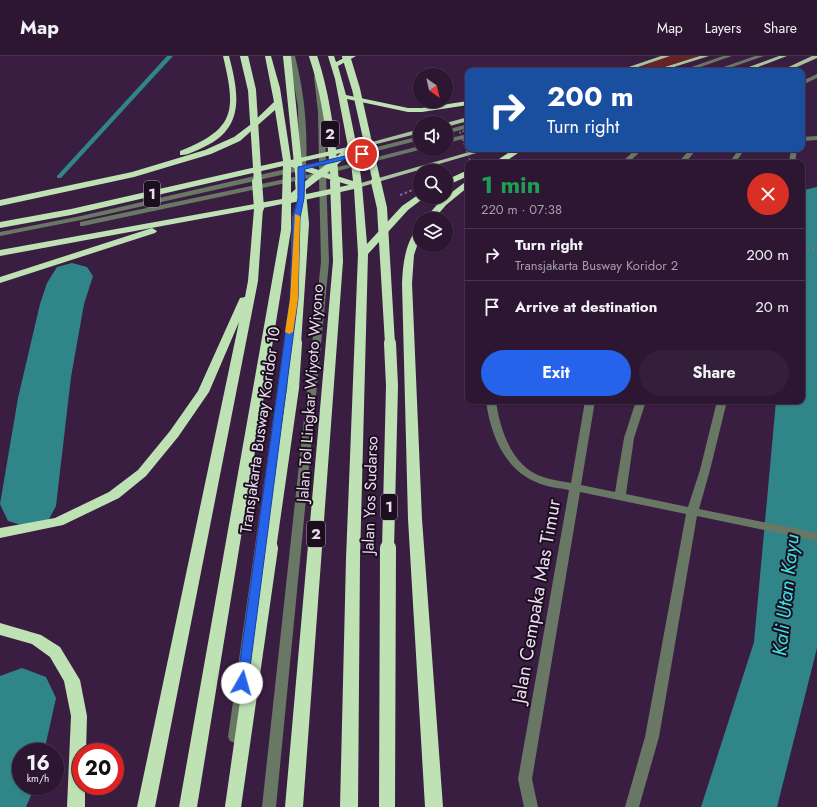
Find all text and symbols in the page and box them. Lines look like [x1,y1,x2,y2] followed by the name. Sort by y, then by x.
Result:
[20,14,59,41] text: Map
[657,18,683,38] text: Map
[705,18,741,38] text: Layers
[763,18,797,38] text: Share
[413,68,453,108] north arrow
[413,68,453,252] map controls
[547,76,634,117] text: 200 m
[481,84,533,136] icon: right
[547,114,619,140] text: Turn right
[413,116,453,156] button: sound
[321,121,339,147] road number: 2
[345,137,379,171] pin
[351,143,373,165] icon: arrive
[413,164,453,204] button: search
[481,167,541,202] text: 1 min
[747,173,789,215] button: close
[144,181,160,207] road number: 1
[481,200,562,219] text: 220 m · 07:38
[413,212,453,252] button: layers
[515,234,583,256] text: Turn right
[481,244,503,266] icon: right
[746,244,789,266] text: 200 m
[515,256,678,275] text: Transjakarta Busway Koridor 2
[291,283,329,505] street label: Jalan Tol Lingkar Wiyoto Wiyono
[481,296,503,318] icon: arrive
[515,296,657,318] text: Arrive at destination
[755,296,789,318] text: 20 m
[234,325,286,535] street label: Transjakarta Busway Koridor 10
[481,350,631,396] button: Exit
[639,350,789,396] button: Share
[356,435,384,556] street label: Jalan Yos Sudarso
[381,494,397,520] road number: 1
[504,496,567,708] street label: Jalan Cempaka Mas Timur
[307,521,325,547] road number: 2
[765,533,807,657] water label: Kali Utan Kayu
[221,662,263,704] position arrow
[72,743,124,795] speed limit sign: 20
[26,749,50,778] text: 16
[27,771,49,786] text: km/h

